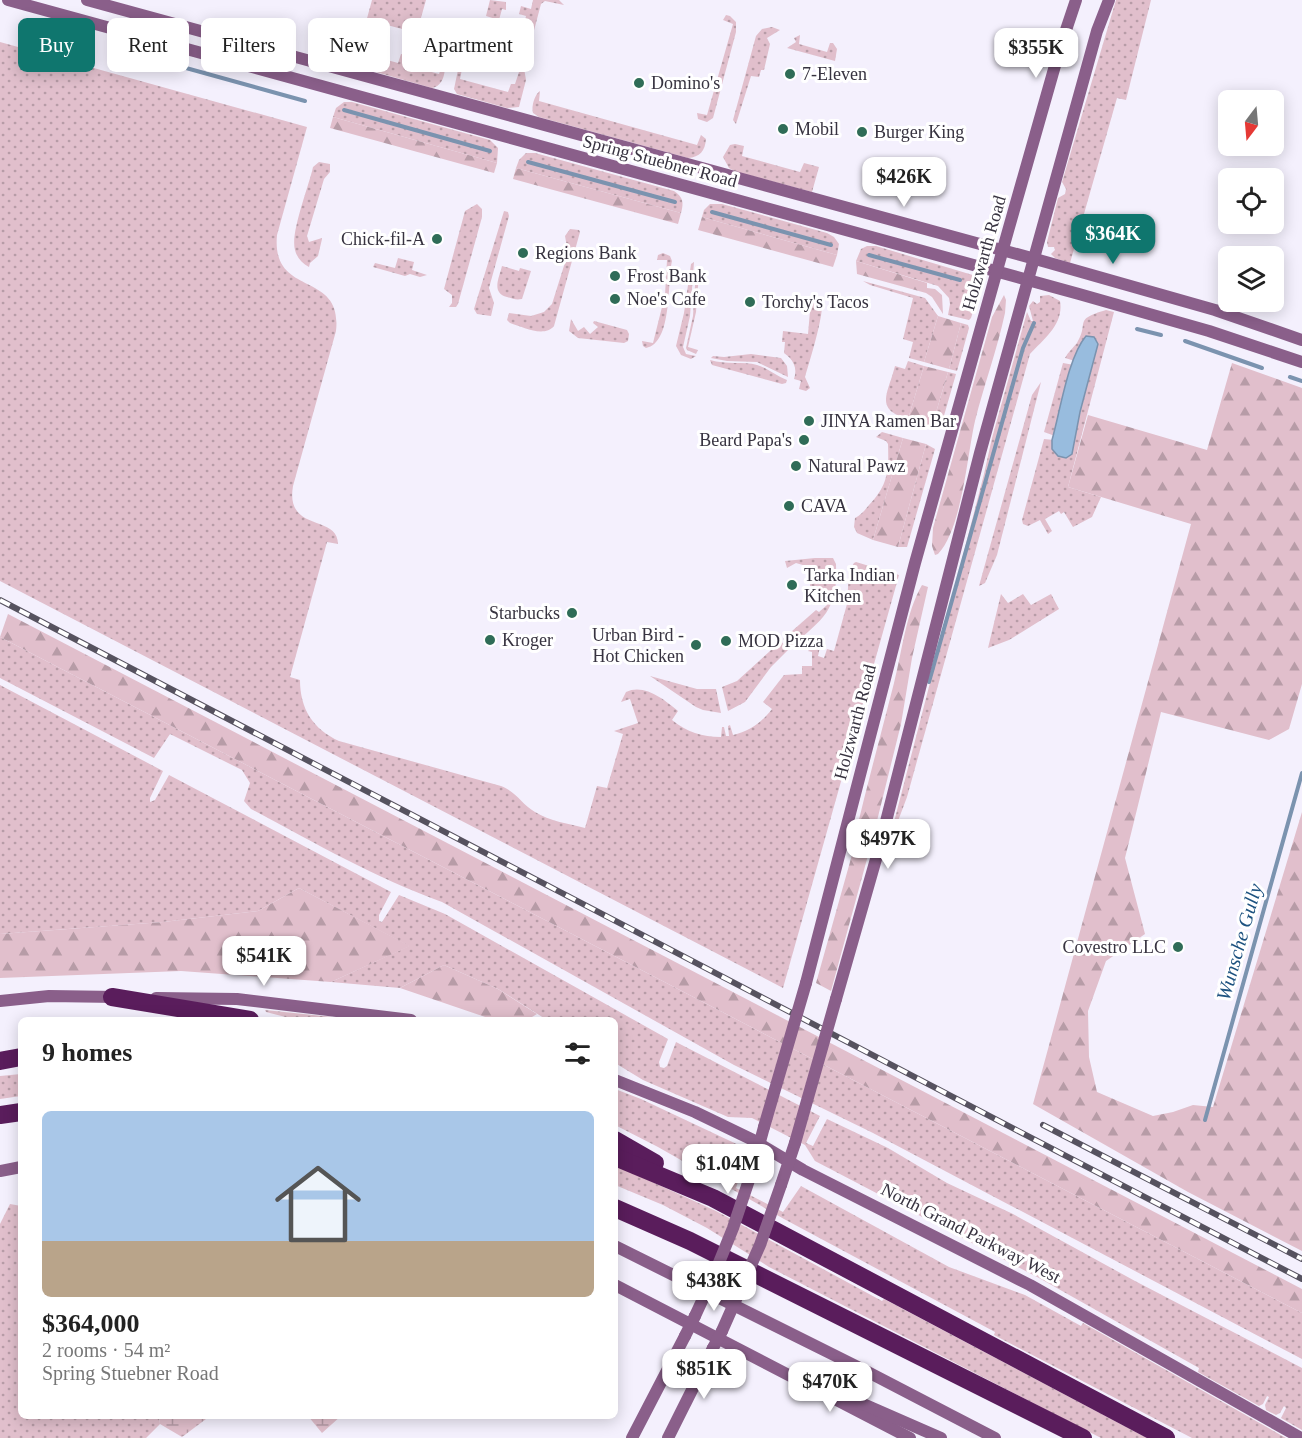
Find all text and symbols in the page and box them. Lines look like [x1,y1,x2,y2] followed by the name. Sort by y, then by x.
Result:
[18,18,95,72] chip: Buy
[107,18,189,72] chip: Rent
[201,18,296,72] chip: Filters
[308,18,390,72] chip: New
[402,18,534,72] chip: Apartment
[994,28,1078,79] pin: $355K
[1008,36,1064,58] text: $355K
[802,64,867,84] place label: 7-Eleven
[783,67,797,81] marker: 7-Eleven
[651,73,720,93] place label: Domino's
[632,76,646,90] marker: Domino's
[1218,90,1284,156] north arrow
[1218,90,1284,312] map controls
[795,119,839,139] place label: Mobil
[776,122,790,136] marker: Mobil
[874,122,964,142] place label: Burger King
[855,125,869,139] marker: Burger King
[581,131,739,191] street label: Spring Stuebner Road
[862,157,946,208] pin: $426K
[876,165,932,187] text: $426K
[1218,168,1284,234] button: locate
[958,193,1010,313] street label: Holzwarth Road
[1071,214,1155,265] pin: $364K
[1085,222,1141,244] text: $364K
[341,229,425,249] place label: Chick-fil-A
[430,232,444,246] marker: Chick-fil-A
[535,243,637,263] place label: Regions Bank
[516,246,530,260] marker: Regions Bank
[1218,246,1284,312] button: layers
[627,266,707,286] place label: Frost Bank
[608,269,622,283] marker: Frost Bank
[627,289,706,309] place label: Noe's Cafe
[608,292,622,306] marker: Noe's Cafe
[762,292,869,312] place label: Torchy's Tacos
[743,295,757,309] marker: Torchy's Tacos
[821,411,956,431] place label: JINYA Ramen Bar
[802,414,816,428] marker: JINYA Ramen Bar
[699,430,792,450] place label: Beard Papa's
[797,433,811,447] marker: Beard Papa's
[808,456,905,476] place label: Natural Pawz
[789,459,803,473] marker: Natural Pawz
[801,496,847,516] place label: CAVA
[782,499,796,513] marker: CAVA
[804,565,895,606] place label: Tarka Indian Kitchen
[785,578,799,592] marker: Tarka Indian Kitchen
[489,603,560,623] place label: Starbucks
[565,606,579,620] marker: Starbucks
[592,625,684,666] place label: Urban Bird - Hot Chicken
[502,630,553,650] place label: Kroger
[738,631,823,651] place label: MOD Pizza
[483,633,497,647] marker: Kroger
[719,634,733,648] marker: MOD Pizza
[689,638,703,652] marker: Urban Bird - Hot Chicken
[830,662,880,782] street label: Holzwarth Road
[846,819,930,870] pin: $497K
[860,827,916,849] text: $497K
[1212,881,1267,1003] water label: Wunsche Gully
[222,936,306,987] pin: $541K
[1063,937,1166,957] place label: Covestro LLC
[1171,940,1185,954] marker: Covestro LLC
[236,944,292,966] text: $541K
[561,1037,594,1070] icon: filters
[42,1038,132,1067] text: 9 homes
[679,1144,777,1195] pin: $1.04M
[264,1150,372,1258] icon: home
[696,1152,760,1174] text: $1.04M
[878,1179,1064,1287] street label: North Grand Parkway West
[672,1261,756,1312] pin: $438K
[686,1269,742,1291] text: $438K
[42,1309,140,1338] text: $364,000
[42,1339,170,1361] text: 2 rooms · 54 m²
[662,1349,746,1400] pin: $851K
[676,1357,732,1379] text: $851K
[42,1362,219,1384] text: Spring Stuebner Road
[788,1362,872,1413] pin: $470K
[802,1370,858,1392] text: $470K

